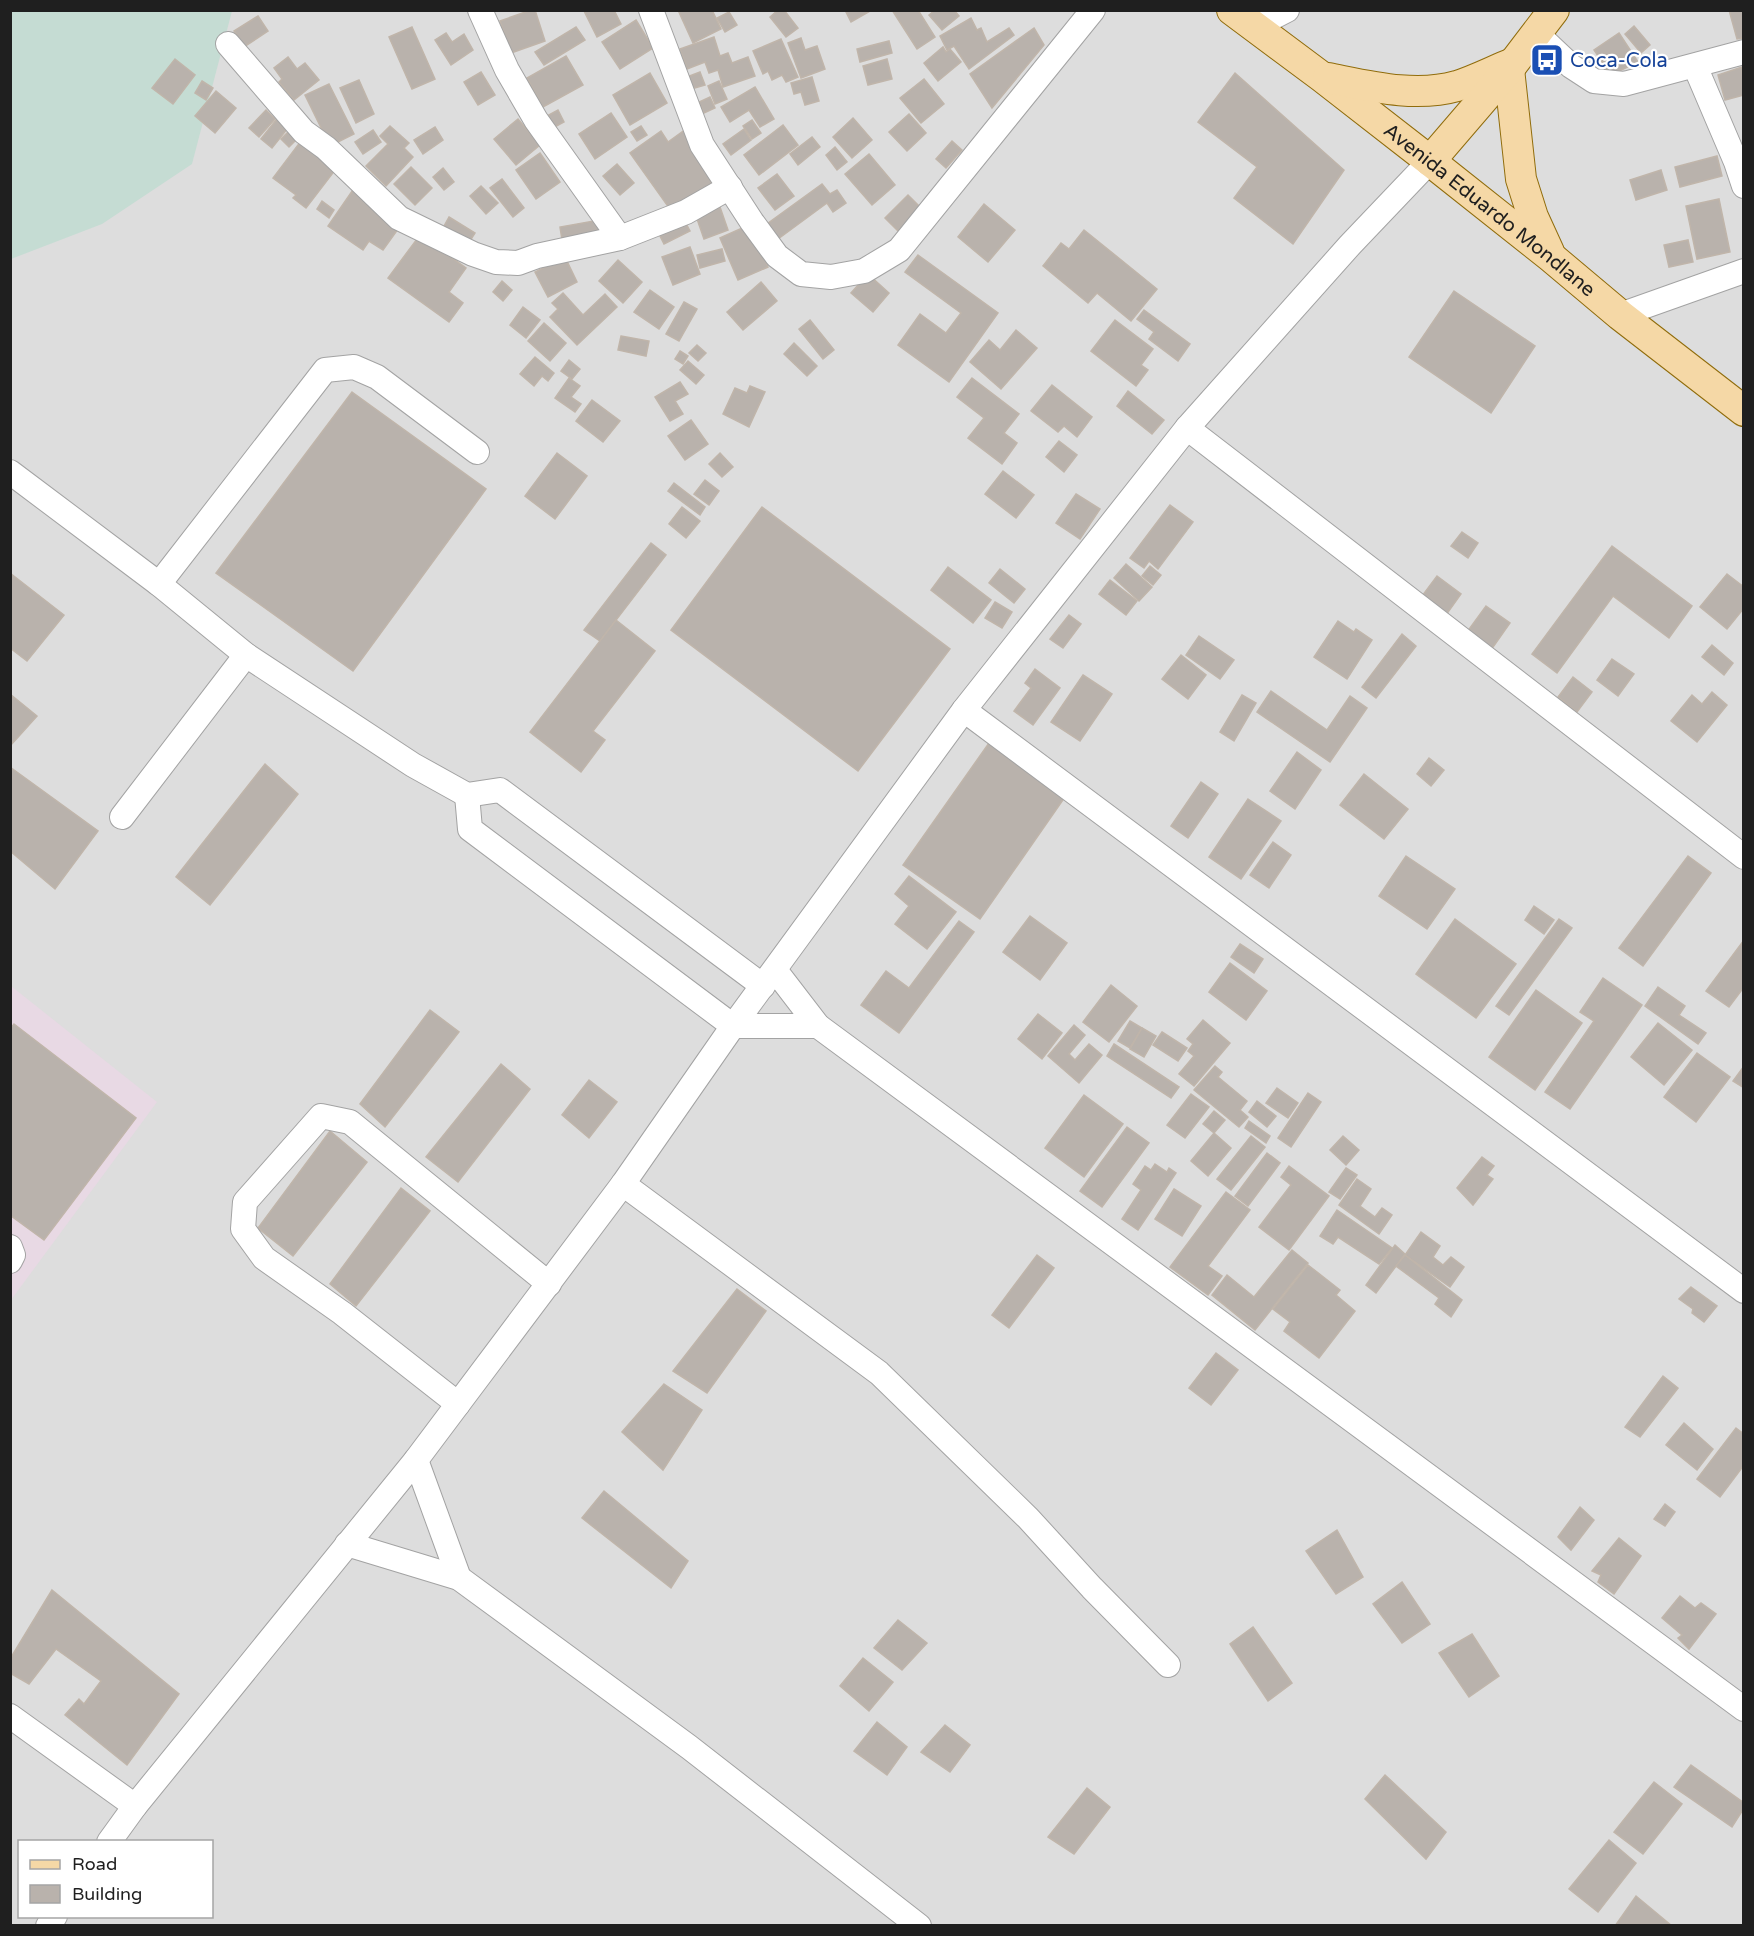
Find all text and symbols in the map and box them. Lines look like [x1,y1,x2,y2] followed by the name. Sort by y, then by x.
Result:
[1529,42,1565,78] bus stop icon: Coca-Cola
[1570,49,1668,73] place label: Coca-Cola
[1379,119,1600,302] street label: Avenida Eduardo Mondlane
[18,1840,213,1918] legend
[72,1853,117,1875] text: Road
[72,1883,142,1905] text: Building

